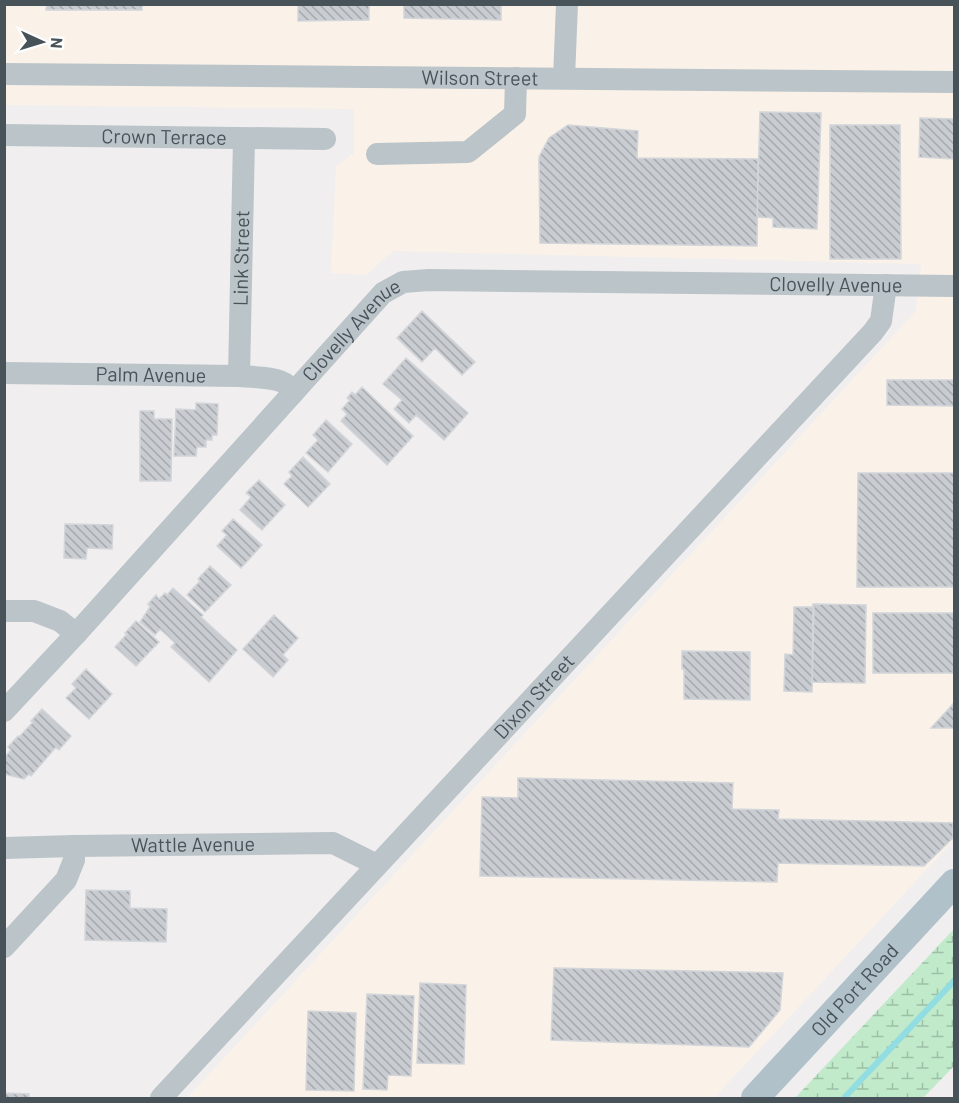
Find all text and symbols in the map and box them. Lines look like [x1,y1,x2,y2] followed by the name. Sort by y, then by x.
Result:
[12,12,72,72] north arrow
[48,37,67,49] text: N
[421,65,539,90] street label: Wilson Street
[101,123,227,149] street label: Crown Terrace
[227,210,253,306] street label: Link Street
[769,271,903,296] street label: Clovelly Avenue
[297,273,404,386] street label: Clovelly Avenue
[95,361,207,387] street label: Palm Avenue
[488,649,579,743] street label: Dixon Street
[131,831,255,856] street label: Wattle Avenue
[805,938,903,1041] street label: Old Port Road

